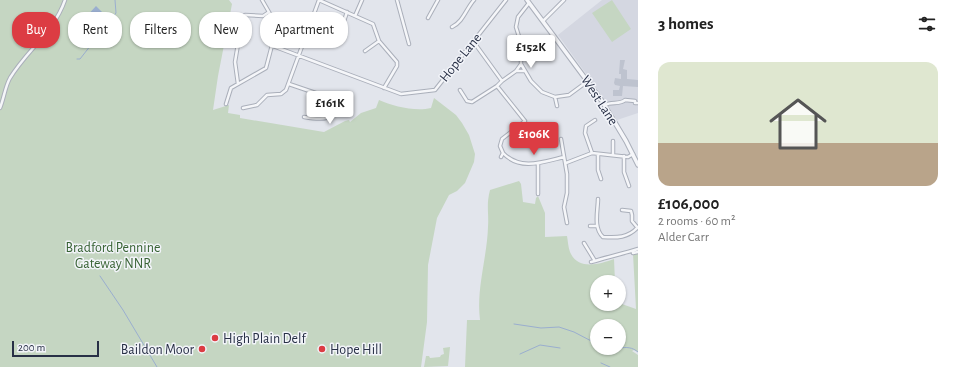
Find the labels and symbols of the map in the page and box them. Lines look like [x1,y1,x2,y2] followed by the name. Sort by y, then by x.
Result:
[437,31,484,85] street label: Hope Lane
[503,35,559,69] pin: £152K
[578,73,620,128] street label: West Lane
[302,91,358,125] pin: £161K
[506,122,562,156] pin: £106K
[66,241,160,271] park label: Bradford Pennine Gateway NNR
[223,332,306,346] place label: High Plain Delf
[210,333,220,343] marker: High Plain Delf
[12,339,99,358] scale bar
[121,343,194,357] place label: Baildon Moor
[330,343,382,357] place label: Hope Hill
[197,344,207,354] marker: Baildon Moor
[317,344,327,354] marker: Hope Hill

